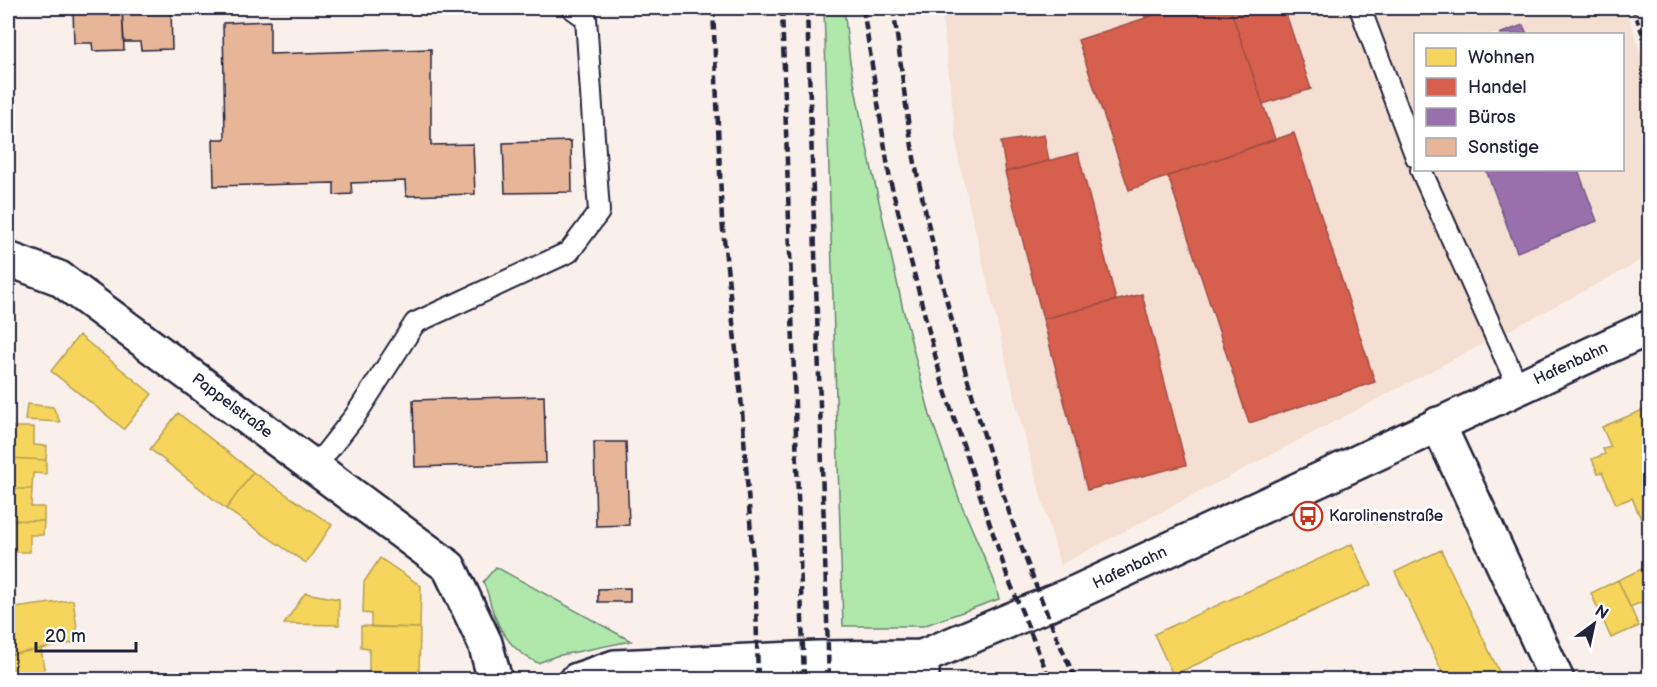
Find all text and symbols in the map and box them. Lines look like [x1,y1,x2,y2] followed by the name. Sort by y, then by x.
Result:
[1414,33,1624,171] legend
[1468,47,1535,68] text: Wohnen
[1468,77,1527,98] text: Handel
[1468,107,1516,128] text: Büros
[1468,137,1539,158] text: Sonstige
[1531,339,1611,389] street label: Hafenbahn
[188,370,276,443] street label: Pappelstraße
[1292,500,1324,532] bus stop icon: Karolinenstraße
[1329,507,1444,526] place label: Karolinenstraße
[1090,543,1170,593] street label: Hafenbahn
[1564,594,1624,654] north arrow
[1591,601,1612,624] text: N
[36,615,136,653] scale bar
[45,626,86,647] text: 20 m

